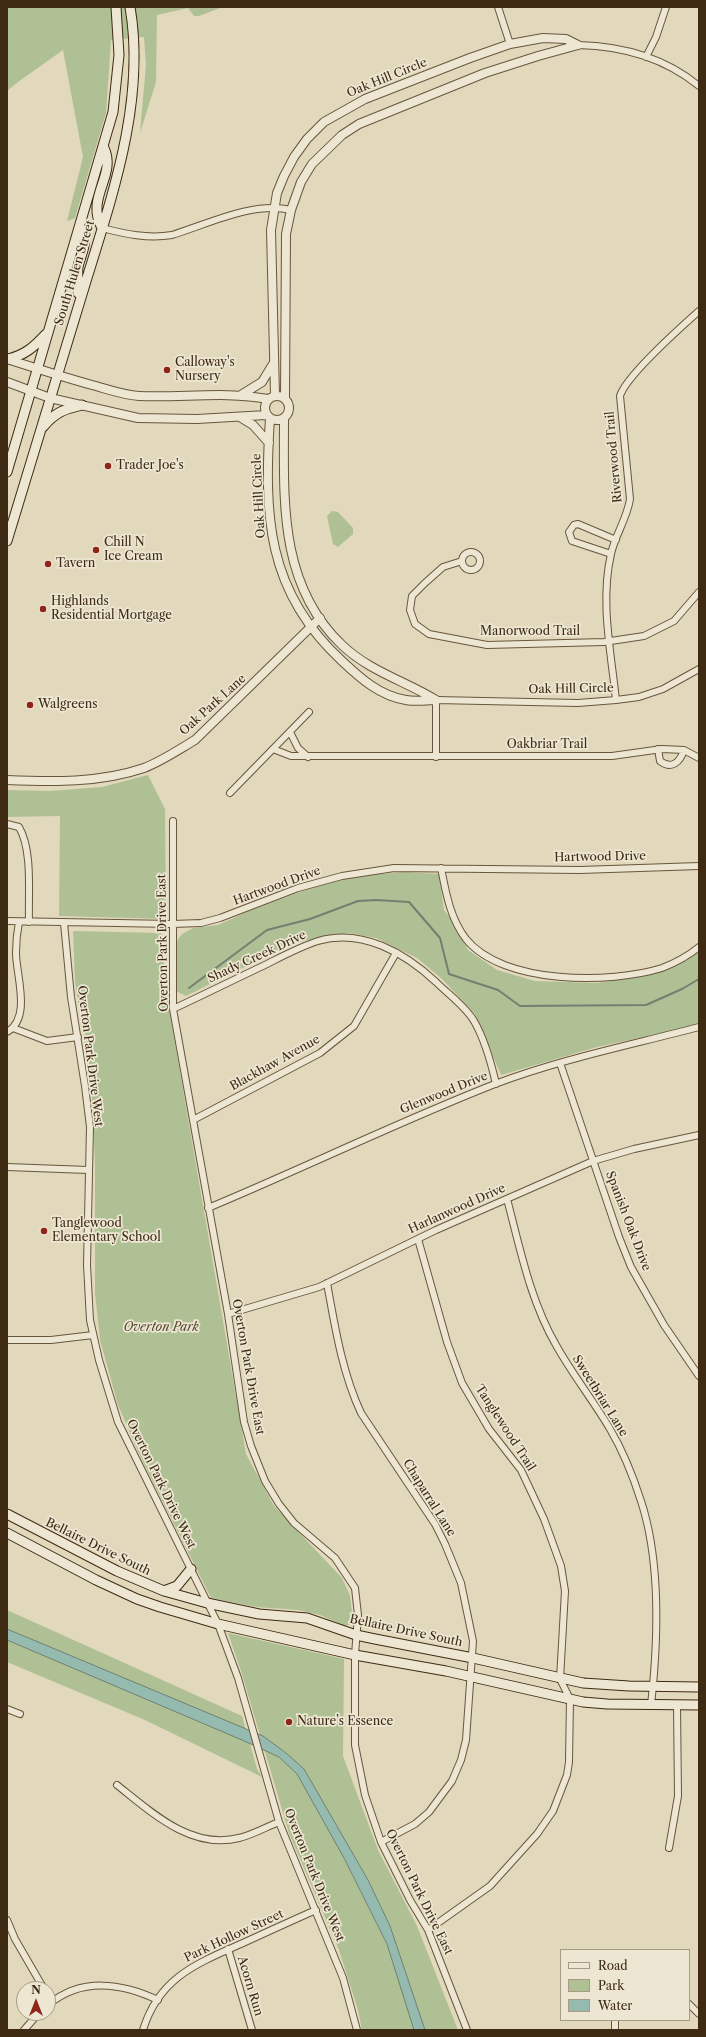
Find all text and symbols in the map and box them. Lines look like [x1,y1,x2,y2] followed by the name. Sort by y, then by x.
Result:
[345,55,429,101] street label: Oak Hill Circle
[52,219,98,327] street label: South Hulen Street
[175,356,235,384] place label: Calloway's Nursery
[162,365,172,375] marker: Calloway's Nursery
[603,411,625,503] street label: Riverwood Trail
[250,453,268,539] street label: Oak Hill Circle
[116,459,184,473] place label: Trader Joe's
[103,461,113,471] marker: Trader Joe's
[104,536,163,564] place label: Chill N Ice Cream
[91,545,101,555] marker: Chill N Ice Cream
[56,557,95,571] place label: Tavern
[43,559,53,569] marker: Tavern
[51,595,172,623] place label: Highlands Residential Mortgage
[38,604,48,614] marker: Highlands Residential Mortgage
[480,625,580,639] street label: Manorwood Trail
[177,672,249,738] street label: Oak Park Lane
[528,681,614,697] street label: Oak Hill Circle
[38,698,97,712] place label: Walgreens
[25,700,35,710] marker: Walgreens
[507,738,587,752] street label: Oakbriar Trail
[554,849,646,865] street label: Hartwood Drive
[231,864,323,908] street label: Hartwood Drive
[155,874,171,1012] street label: Overton Park Drive East
[205,928,309,986] street label: Shady Creek Drive
[74,985,106,1127] street label: Overton Park Drive West
[227,1032,323,1094] street label: Blackhaw Avenue
[398,1069,490,1117] street label: Glenwood Drive
[602,1169,654,1273] street label: Spanish Oak Drive
[406,1181,508,1237] street label: Harlanwood Drive
[52,1217,161,1245] place label: Tanglewood Elementary School
[39,1226,49,1236] marker: Tanglewood Elementary School
[229,1298,267,1436] street label: Overton Park Drive East
[123,1321,199,1335] park label: Overton Park
[569,1353,631,1439] street label: Sweetbriar Lane
[472,1382,538,1474] street label: Tanglewood Trail
[123,1417,199,1551] street label: Overton Park Drive West
[399,1457,459,1539] street label: Chaparral Lane
[43,1515,153,1579] street label: Bellaire Drive South
[348,1612,464,1650] street label: Bellaire Drive South
[297,1715,393,1729] place label: Nature’s Essence
[284,1717,294,1727] marker: Nature’s Essence
[281,1806,347,1944] street label: Overton Park Drive West
[382,1827,456,1957] street label: Overton Park Drive East
[182,1907,286,1965] street label: Park Hollow Street
[560,1949,690,2021] legend
[234,1954,266,2018] street label: Acorn Run
[598,1958,628,1973] text: Road
[598,1978,624,1993] text: Park
[16,1981,56,2021] north arrow
[31,1983,41,1997] text: N
[598,1998,632,2013] text: Water

